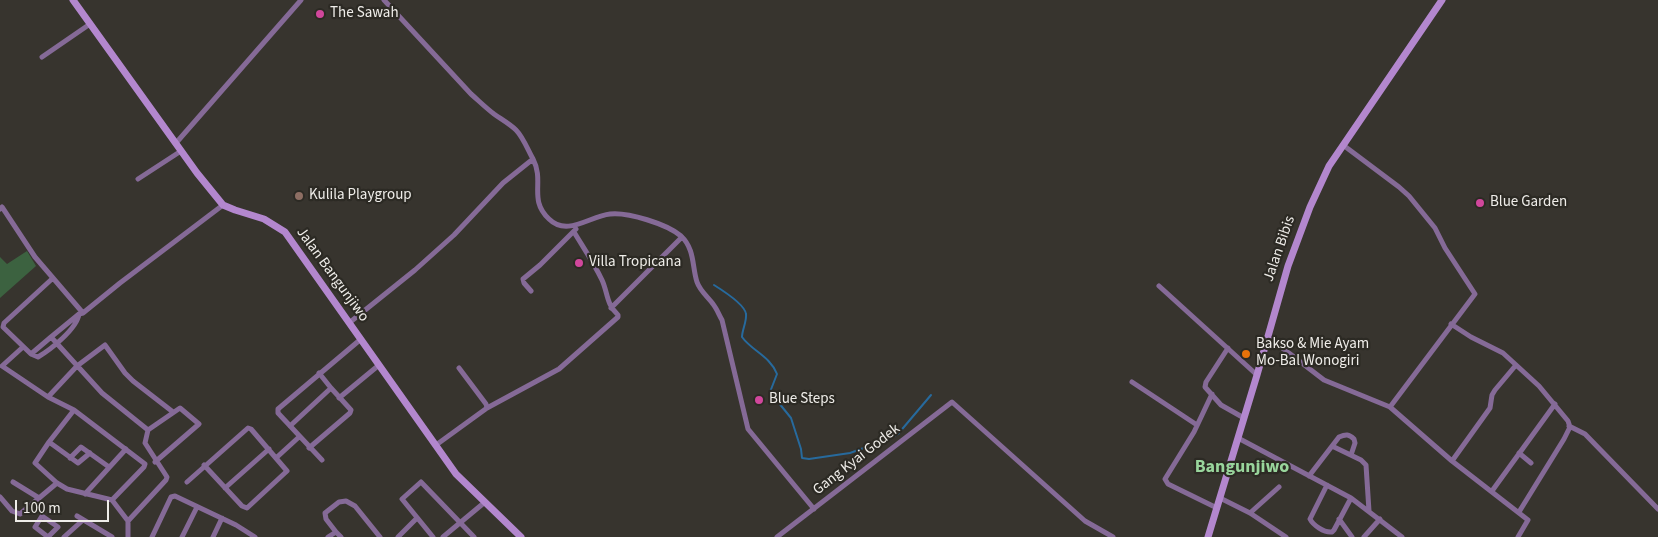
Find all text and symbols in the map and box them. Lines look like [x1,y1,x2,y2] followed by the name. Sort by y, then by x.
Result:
[330,5,399,23] place label: The Sawah
[314,8,326,20] marker: The Sawah
[309,187,412,205] place label: Kulila Playgroup
[293,190,305,202] marker: Kulila Playgroup
[1490,194,1567,212] place label: Blue Garden
[1474,197,1486,209] marker: Blue Garden
[1260,214,1300,284] street label: Jalan Bibis
[292,224,372,326] street label: Jalan Bangunjiwo
[589,254,681,272] place label: Villa Tropicana
[573,257,585,269] marker: Villa Tropicana
[1256,336,1369,371] place label: Bakso & Mie Ayam Mo-Bal Wonogiri
[1240,348,1252,360] marker: Bakso & Mie Ayam Mo-Bal Wonogiri
[769,391,835,409] place label: Blue Steps
[753,394,765,406] marker: Blue Steps
[810,420,904,500] street label: Gang Kyai Godek
[1195,457,1289,479] district label: Bangunjiwo
[18,490,111,522] scale bar
[23,498,61,519] text: 100 m

